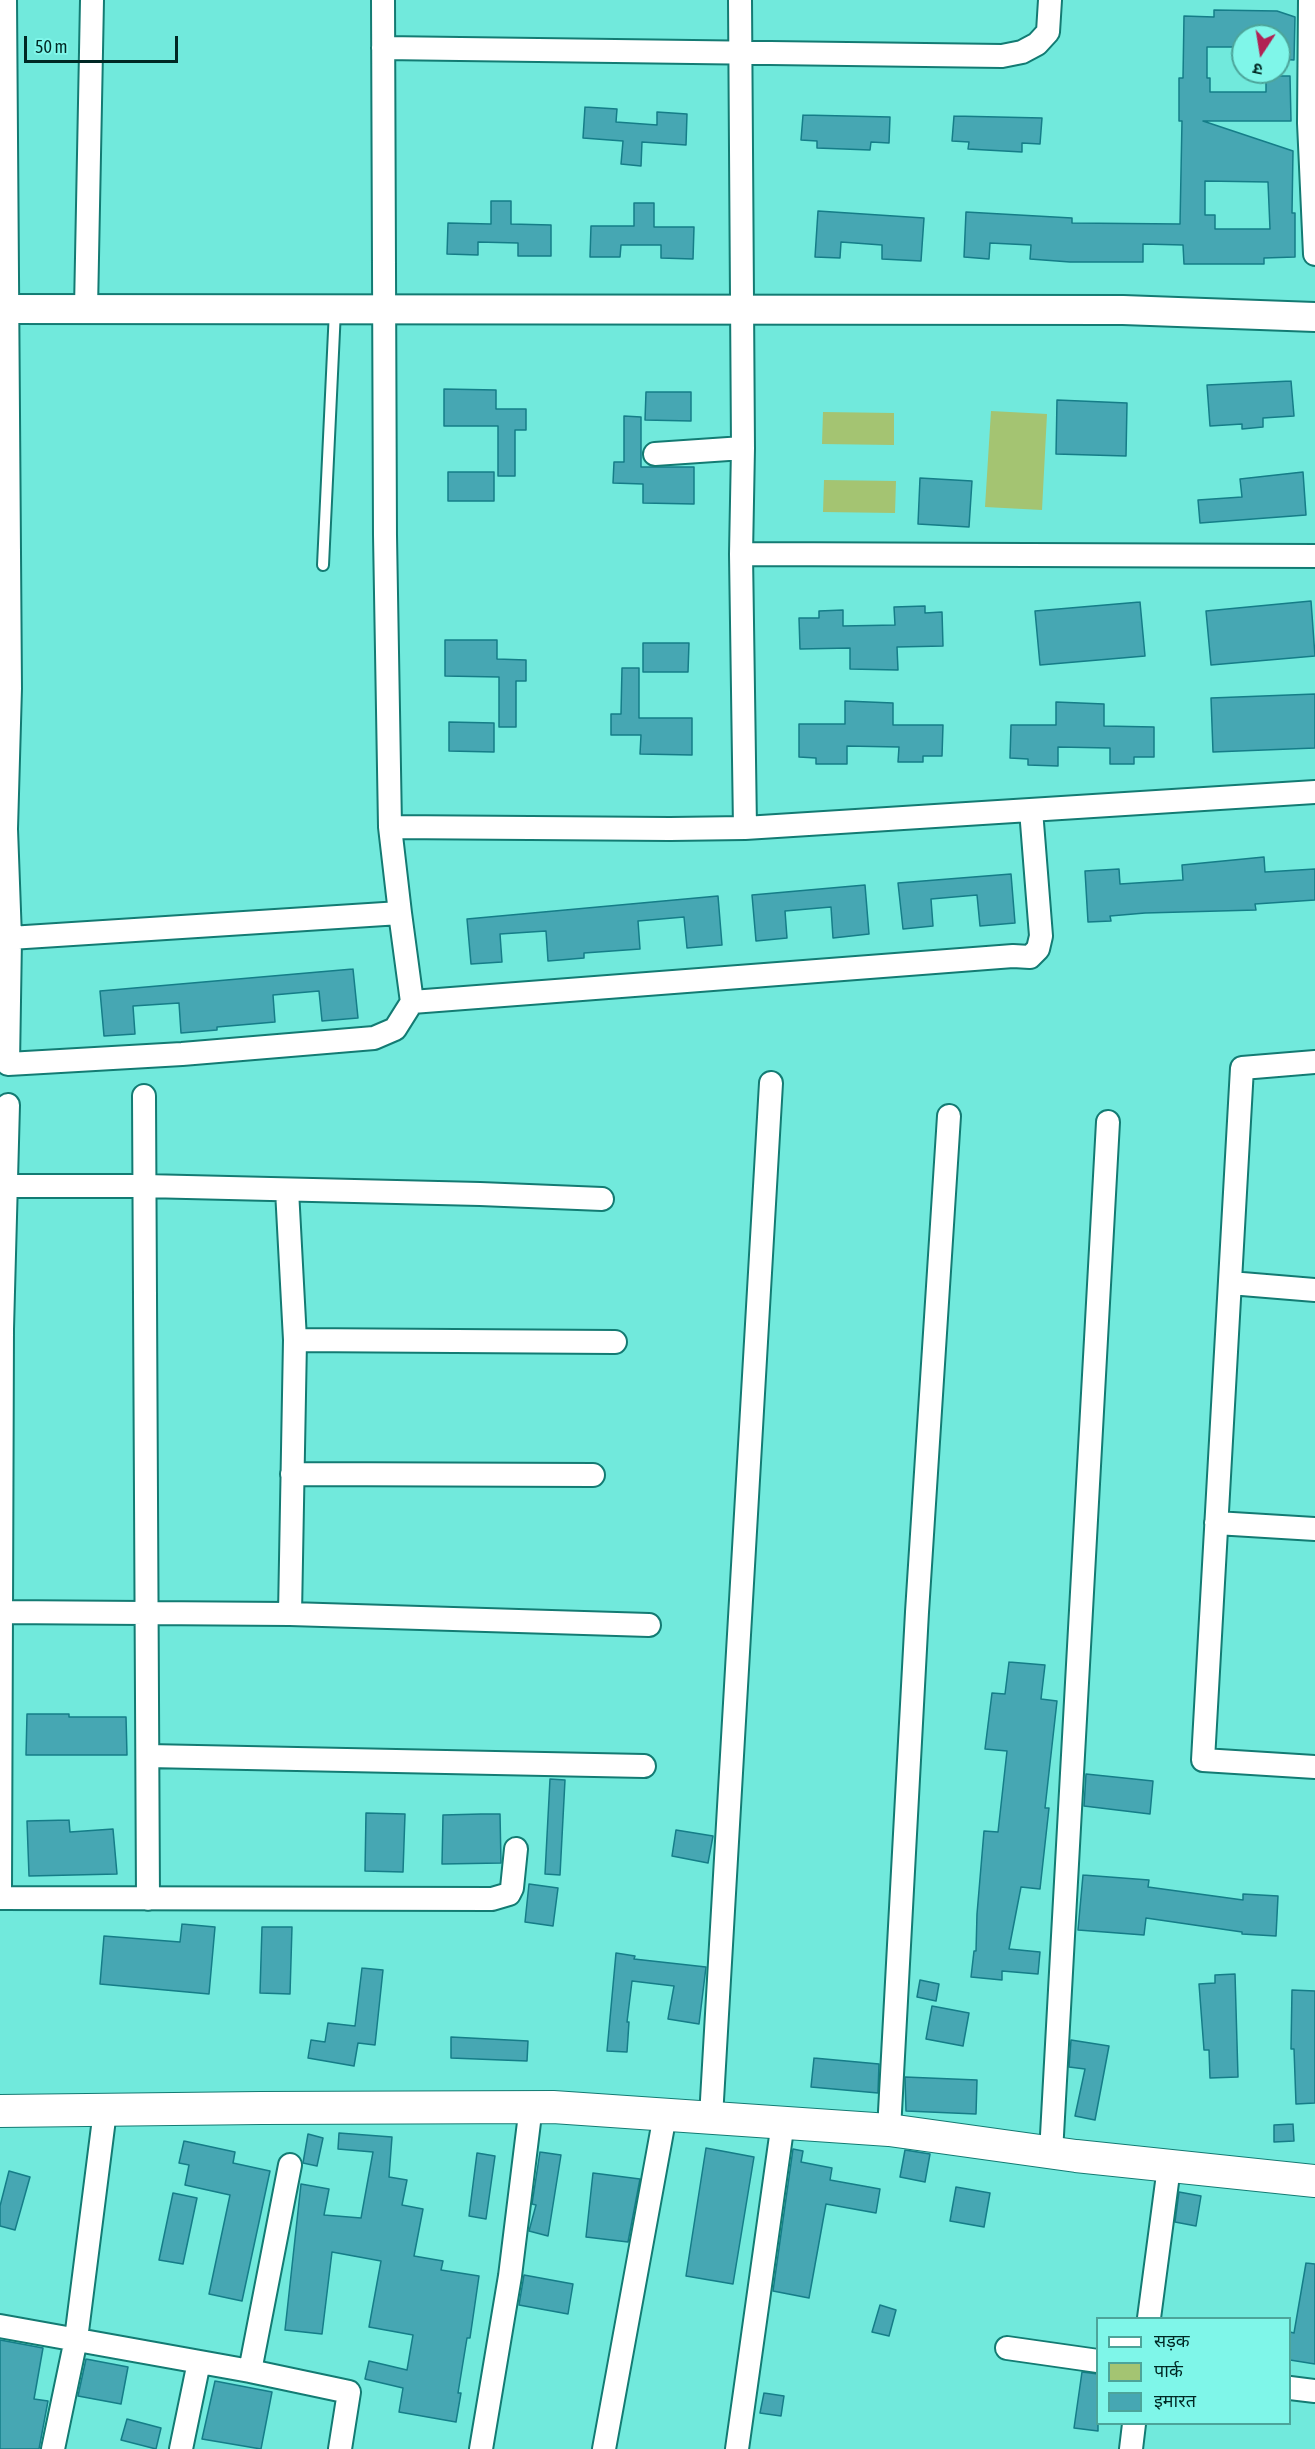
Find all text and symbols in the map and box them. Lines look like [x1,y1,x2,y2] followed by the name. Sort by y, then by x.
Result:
[27,24,182,62] scale bar
[1231,24,1291,84] north arrow
[35,36,67,57] text: 50 m
[1251,60,1264,79] text: उ
[1096,2317,1291,2425] legend
[1154,2330,1190,2351] text: सड़क
[1154,2360,1183,2381] text: पार्क
[1154,2390,1196,2411] text: इमारत

